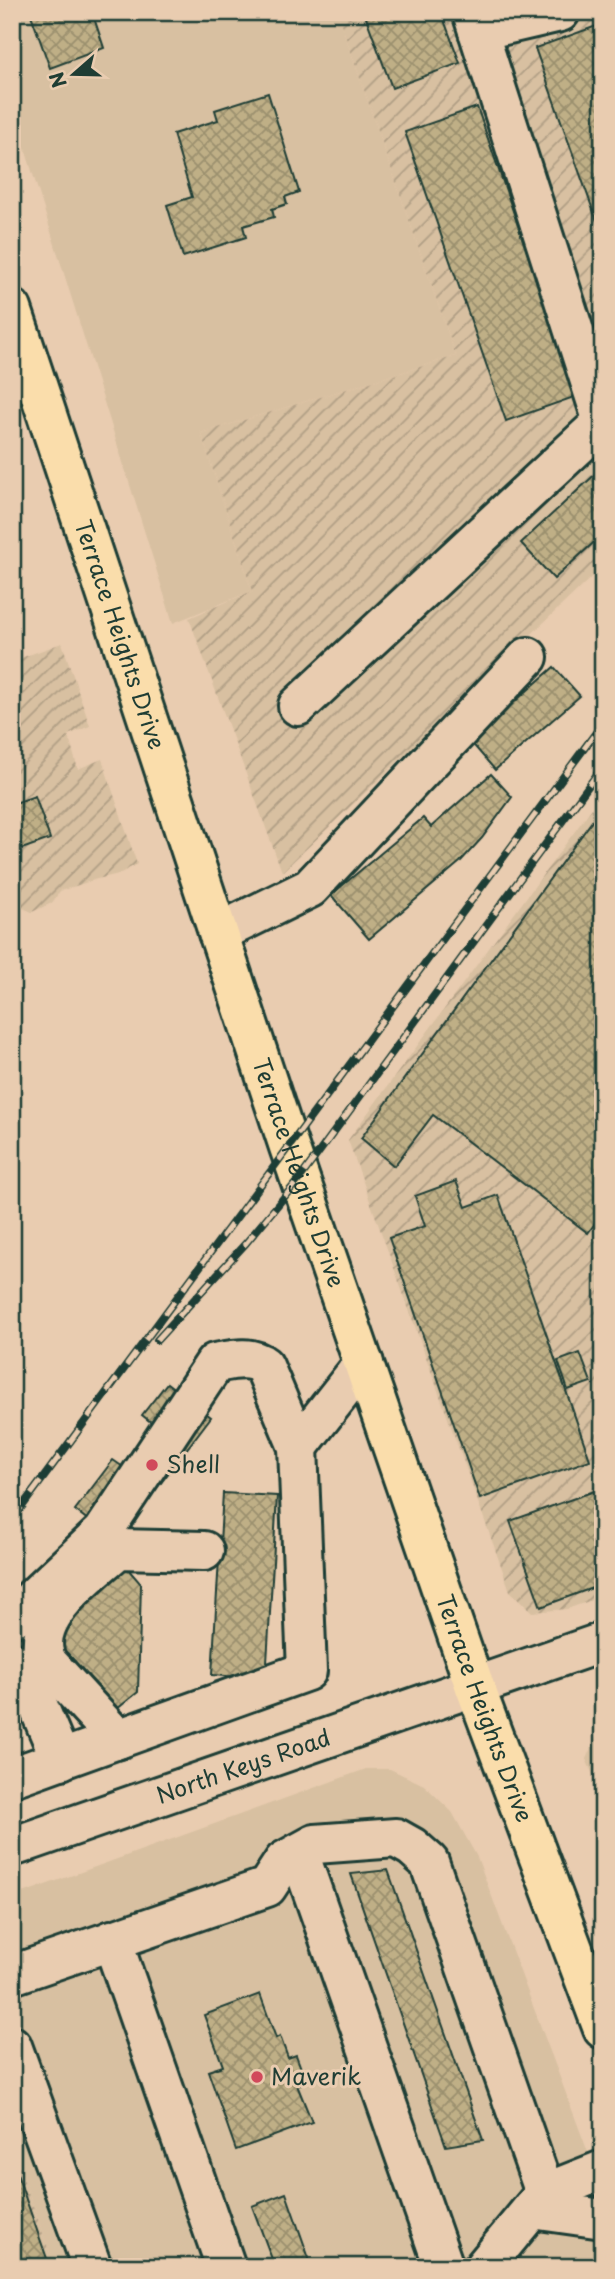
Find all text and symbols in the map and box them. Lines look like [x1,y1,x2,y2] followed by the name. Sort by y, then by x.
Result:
[38,38,108,108] north arrow
[41,68,73,92] text: N
[67,515,175,754] street label: Terrace Heights Drive
[245,1053,355,1292] street label: Terrace Heights Drive
[166,1446,220,1481] place label: Shell
[144,1457,160,1473] marker: Shell
[428,1589,543,1827] street label: Terrace Heights Drive
[151,1719,335,1812] street label: North Keys Road
[271,2058,361,2093] place label: Maverik
[249,2069,265,2085] marker: Maverik

